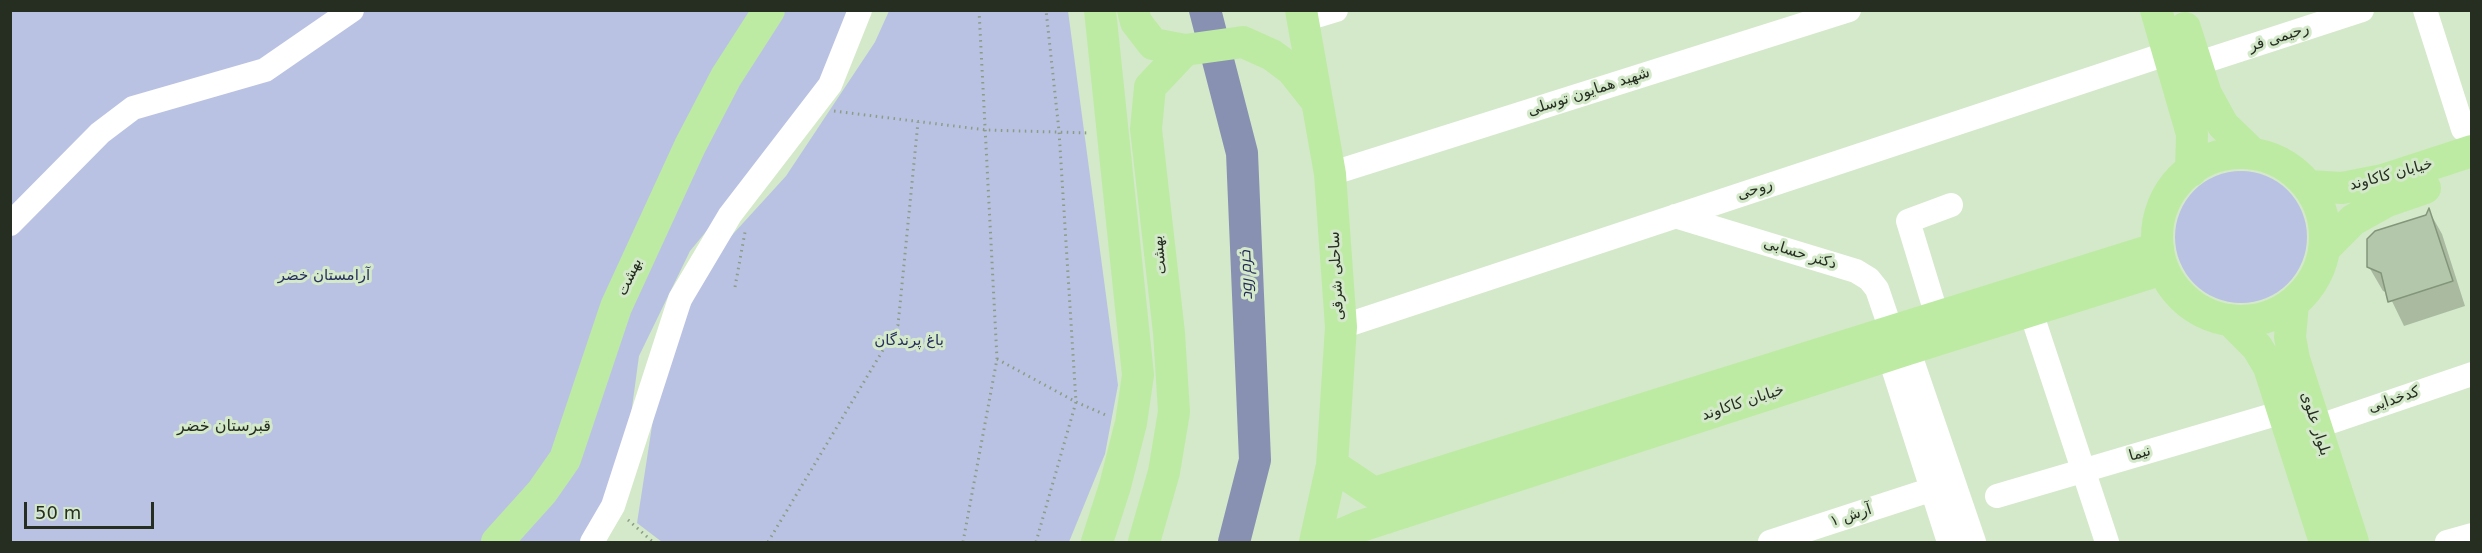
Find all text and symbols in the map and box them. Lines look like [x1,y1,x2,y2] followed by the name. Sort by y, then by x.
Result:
[2247,20,2311,56] street label: رحیمی فر
[1526,64,1652,120] street label: شهید همایون توسلی
[2347,155,2435,195] street label: خیابان کاکاوند
[1735,176,1775,204] street label: روحی
[1326,231,1348,321] street label: ساحلی شرقی
[1761,234,1839,274] street label: دکتر حسابی
[1149,235,1171,275] street label: بهشت
[1237,250,1257,300] water label: خرم رود
[614,255,646,299] street label: بهشت
[278,267,370,285] park label: آرامستان خضر
[874,332,944,350] park label: باغ پرندگان
[1700,381,1786,425] street label: خیابان کاکاوند
[2366,383,2422,417] street label: کدخدایی
[2296,390,2334,458] street label: بلوار علوی
[177,417,271,437] district label: قبرستان خضر
[2127,442,2153,466] street label: نیما
[27,490,158,528] scale bar
[1828,501,1874,531] street label: آرش ۱
[35,502,81,523] text: 50 m

